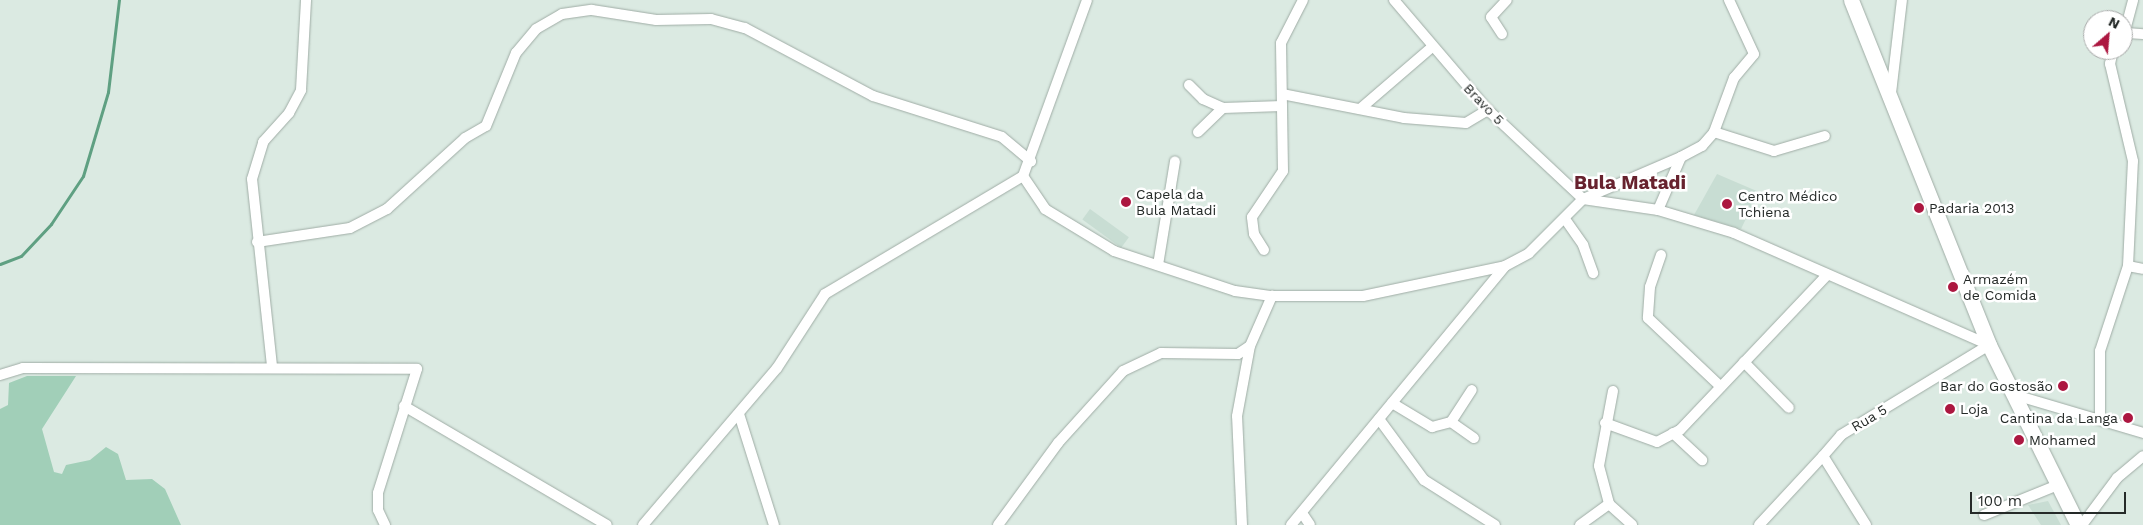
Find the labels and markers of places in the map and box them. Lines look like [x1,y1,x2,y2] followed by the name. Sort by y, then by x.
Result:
[1136,186,1217,218] place label: Capela da Bula Matadi
[1738,188,1837,220] place label: Centro Médico Tchiena
[1120,196,1132,208] marker: Capela da Bula Matadi
[1720,197,1734,211] marker: Centro Médico Tchiena
[1929,200,2015,216] place label: Padaria 2013
[1913,202,1925,214] marker: Padaria 2013
[1963,271,2036,304] place label: Armazém de Comida
[1947,281,1959,293] marker: Armazém de Comida
[1940,378,2053,394] place label: Bar do Gostosão
[2057,380,2069,392] marker: Bar do Gostosão
[1960,401,1988,417] place label: Loja
[1944,403,1956,415] marker: Loja
[1999,410,2118,426] place label: Cantina da Langa
[2122,412,2134,424] marker: Cantina da Langa
[2029,432,2096,448] place label: Mohamed
[2013,434,2025,446] marker: Mohamed

